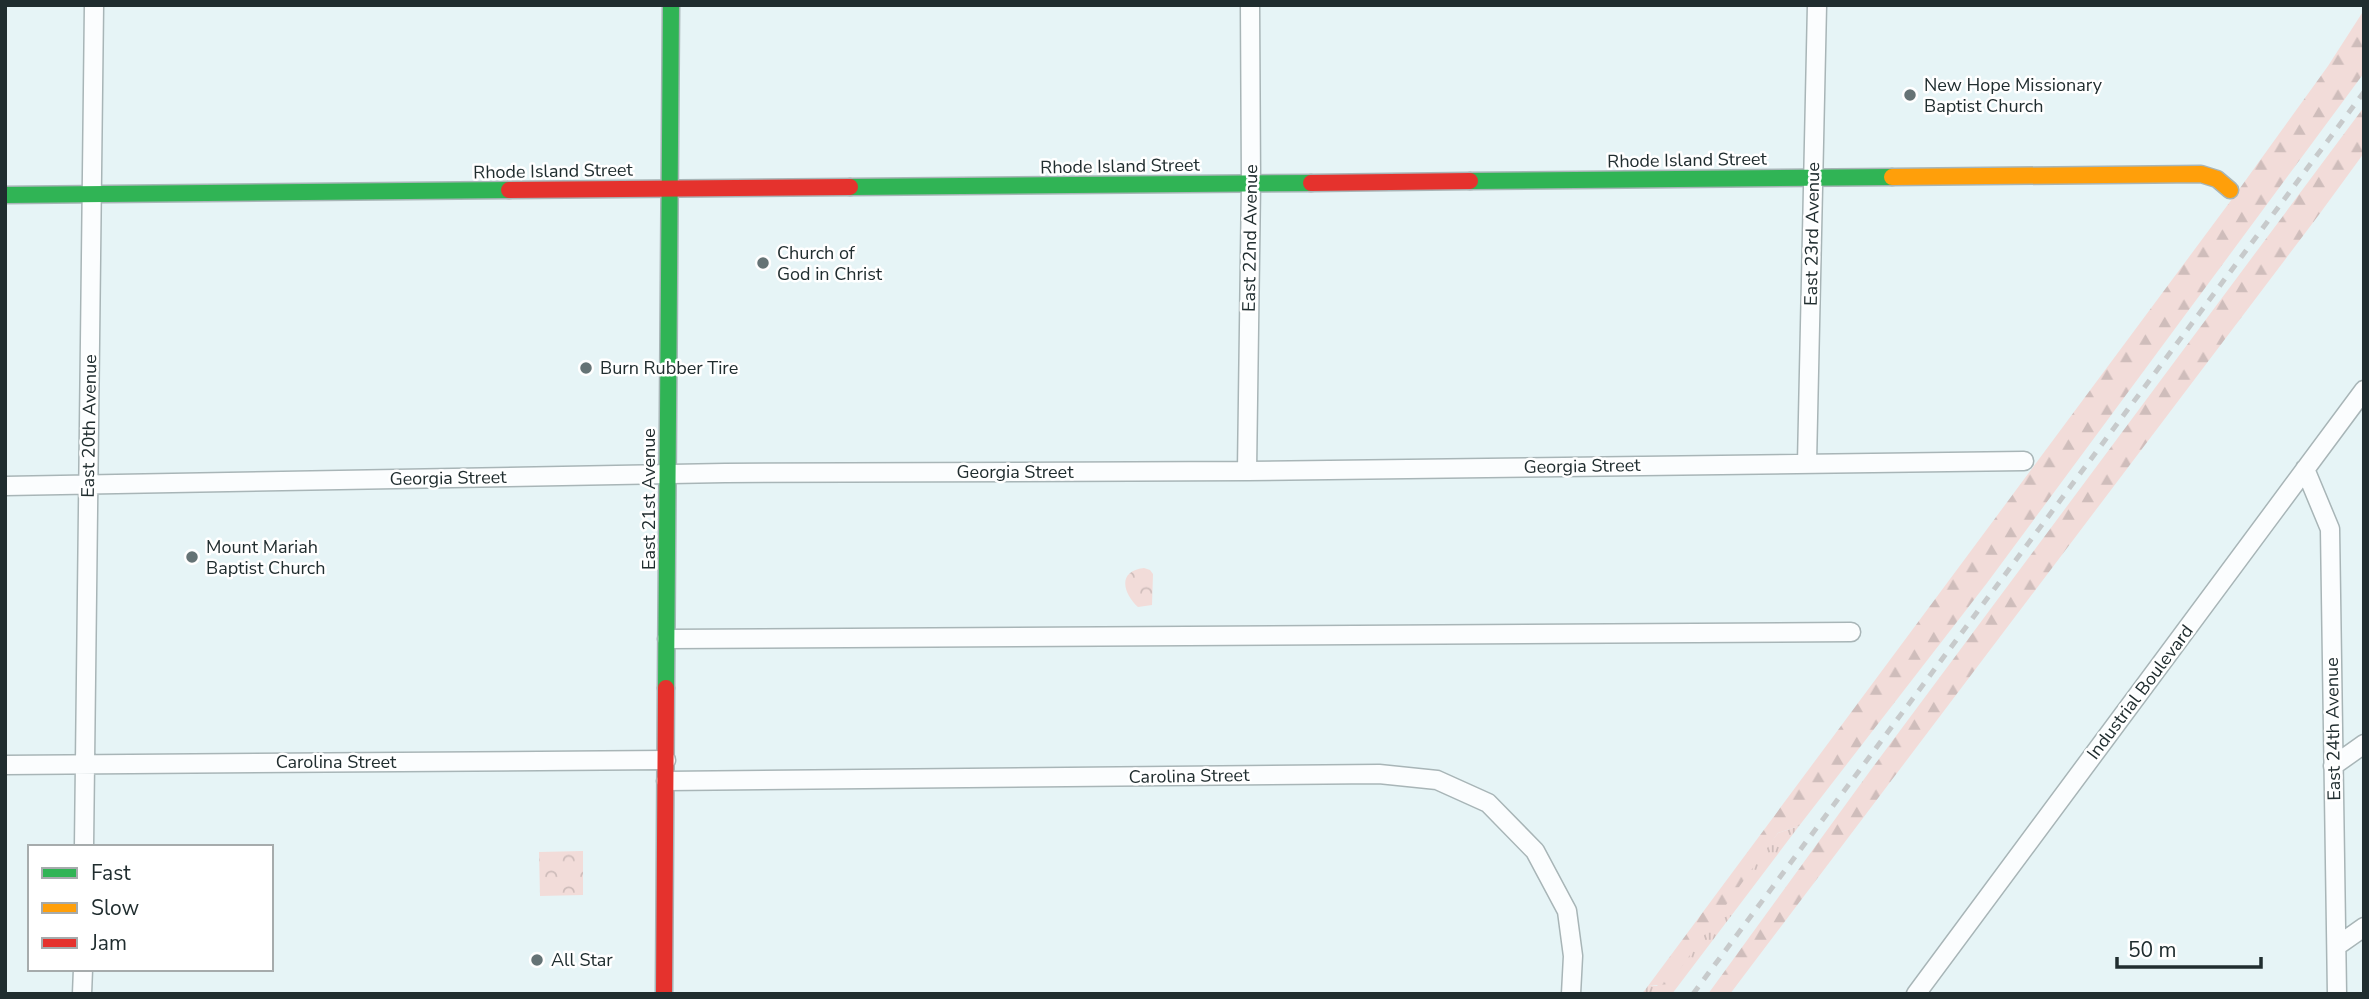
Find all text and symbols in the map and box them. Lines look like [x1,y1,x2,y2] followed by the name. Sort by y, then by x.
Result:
[1924,73,2103,118] place label: New Hope Missionary Baptist Church
[1902,87,1918,103] marker: New Hope Missionary Baptist Church
[1607,147,1768,173] street label: Rhode Island Street
[1040,153,1201,179] street label: Rhode Island Street
[473,158,634,184] street label: Rhode Island Street
[1799,162,1825,306] street label: East 23rd Avenue
[1237,164,1263,312] street label: East 22nd Avenue
[777,241,883,286] place label: Church of God in Christ
[755,255,771,271] marker: Church of God in Christ
[76,354,102,498] street label: East 20th Avenue
[600,356,738,380] place label: Burn Rubber Tire
[578,360,594,376] marker: Burn Rubber Tire
[637,428,661,570] street label: East 21st Avenue
[1523,453,1641,479] street label: Georgia Street
[957,460,1074,484] street label: Georgia Street
[389,465,507,491] street label: Georgia Street
[206,535,325,580] place label: Mount Mariah Baptist Church
[184,549,200,565] marker: Mount Mariah Baptist Church
[2081,620,2199,764] street label: Industrial Boulevard
[2320,657,2346,801] street label: East 24th Avenue
[276,750,397,774] street label: Carolina Street
[1128,763,1250,789] street label: Carolina Street
[28,845,273,971] legend
[91,859,131,887] text: Fast
[91,894,140,922] text: Slow
[2117,926,2260,970] scale bar
[90,929,127,957] text: Jam
[2128,936,2177,964] text: 50 m
[551,948,613,972] place label: All Star
[529,952,545,968] marker: All Star

